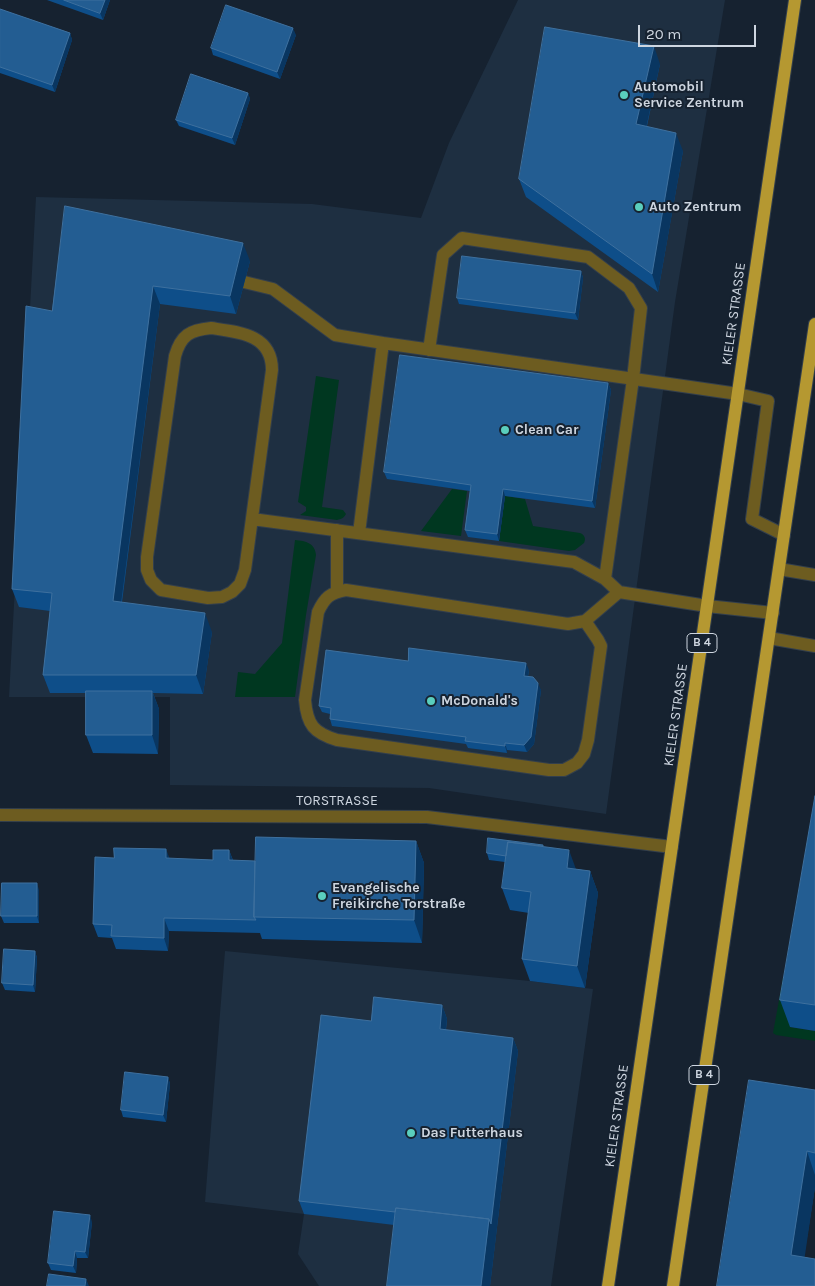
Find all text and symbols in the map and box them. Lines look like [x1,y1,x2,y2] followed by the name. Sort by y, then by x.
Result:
[640,15,758,47] scale bar
[646,25,681,43] text: 20 m
[634,79,744,111] place label: Automobil Service Zentrum
[618,89,630,101] marker: Automobil Service Zentrum
[649,199,742,215] place label: Auto Zentrum
[633,201,645,213] marker: Auto Zentrum
[718,262,750,366] street label: KIELER STRASSE
[515,422,579,438] place label: Clean Car
[499,424,511,436] marker: Clean Car
[687,634,717,652] road number: B 4
[660,663,692,767] street label: KIELER STRASSE
[441,693,518,709] place label: McDonald's
[425,695,437,707] marker: McDonald's
[296,793,378,809] street label: TORSTRASSE
[332,880,465,912] place label: Evangelische Freikirche Torstraße
[316,890,328,902] marker: Evangelische Freikirche Torstraße
[601,1064,633,1168] street label: KIELER STRASSE
[689,1066,719,1084] road number: B 4
[421,1125,523,1141] place label: Das Futterhaus
[405,1127,417,1139] marker: Das Futterhaus

